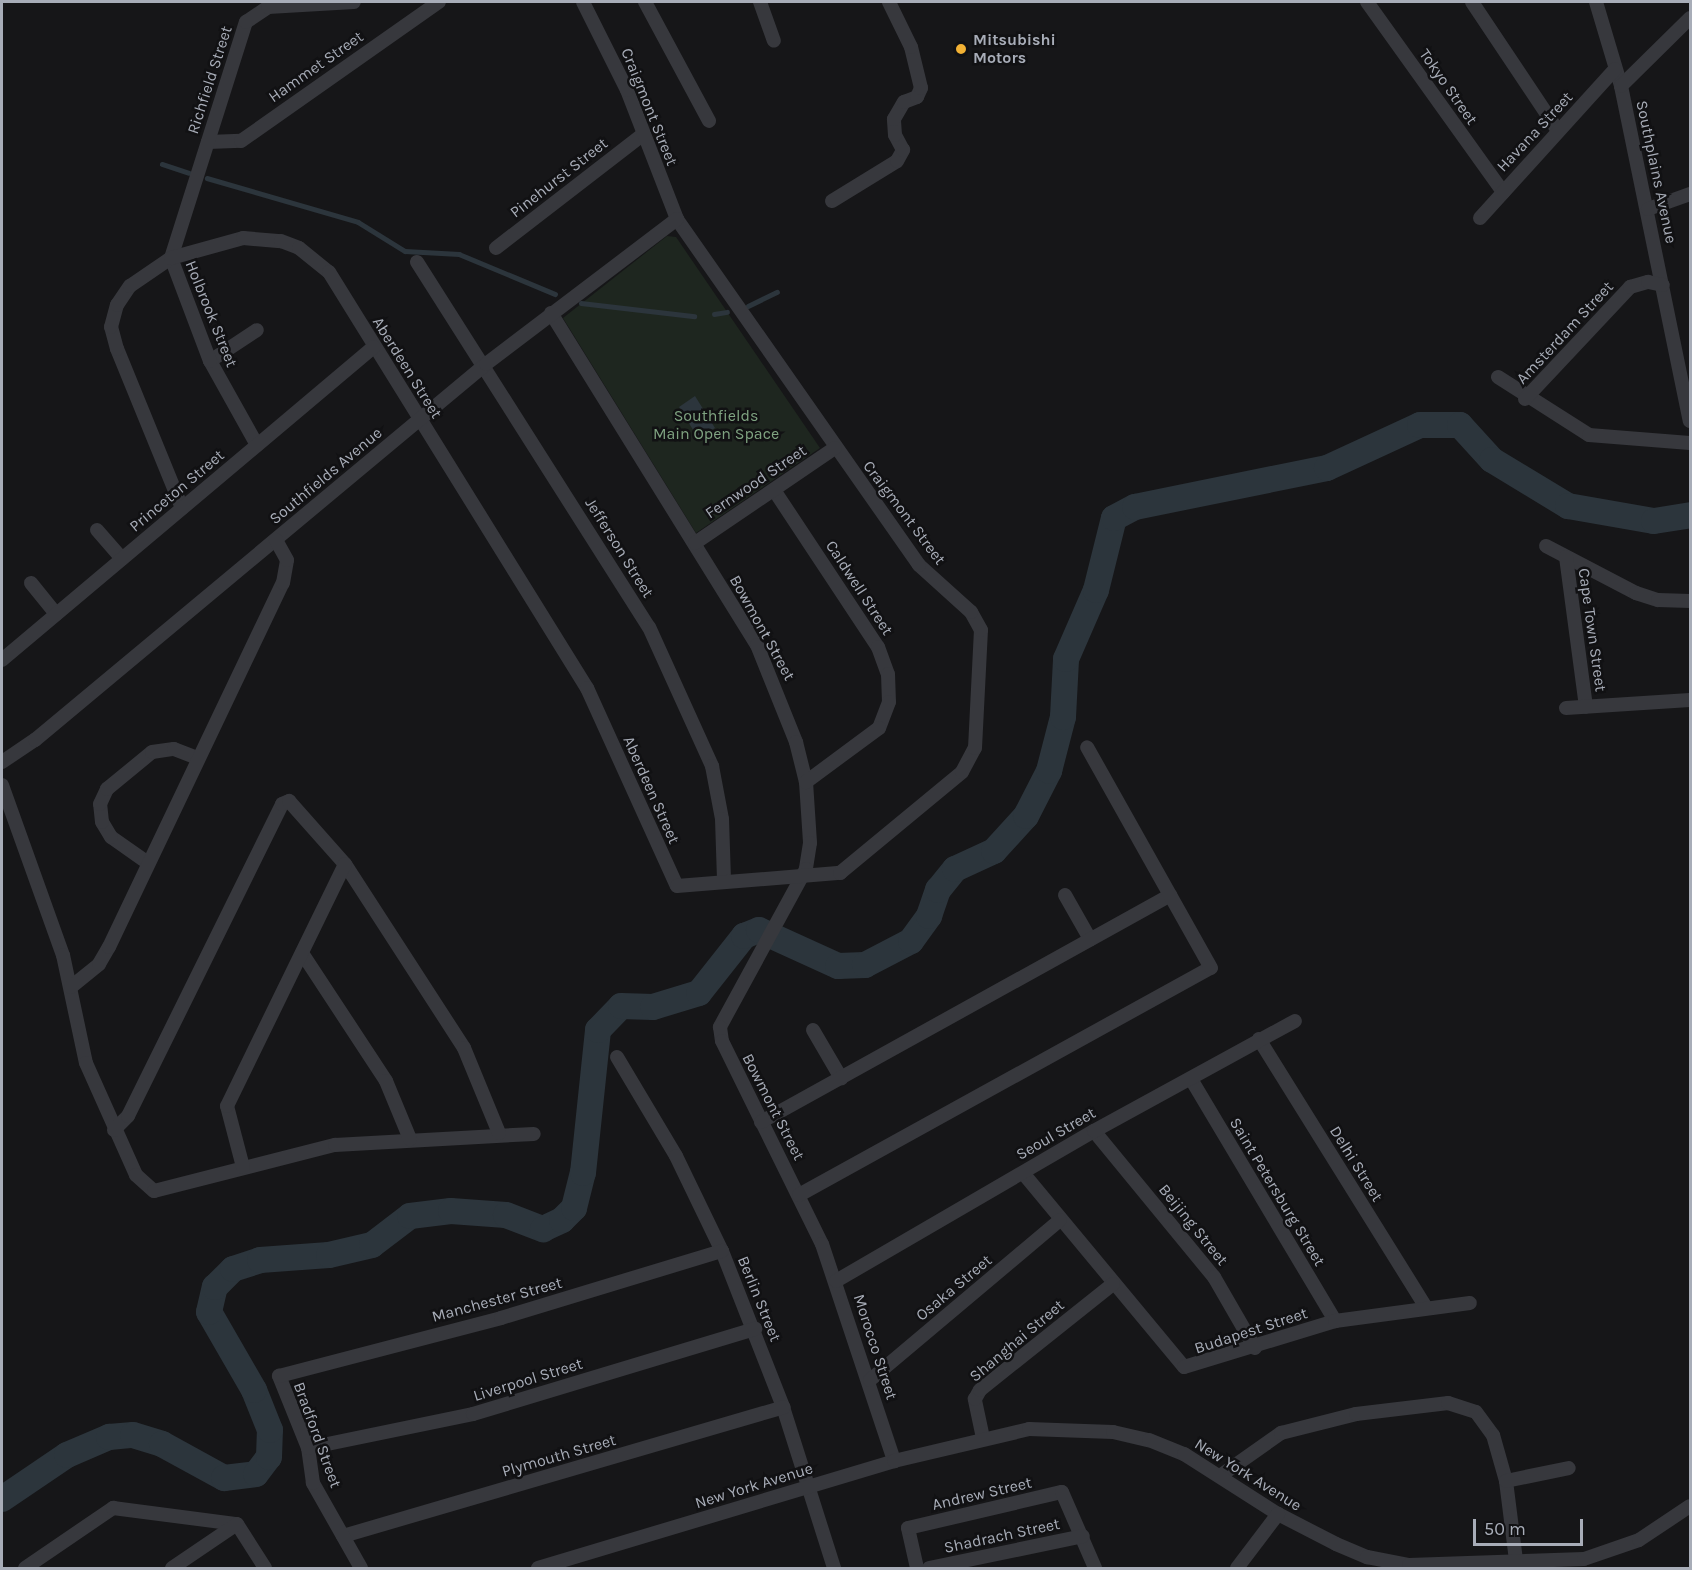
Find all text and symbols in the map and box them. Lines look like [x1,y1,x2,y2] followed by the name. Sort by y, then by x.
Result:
[183,23,237,137] street label: Richfield Street
[265,27,367,107] street label: Hammet Street
[973,30,1056,68] place label: Mitsubishi Motors
[954,42,968,56] marker: Mitsubishi Motors
[617,45,681,169] street label: Craigmont Street
[1415,45,1481,129] street label: Tokyo Street
[1493,88,1577,176] street label: Havana Street
[1631,99,1681,245] street label: Southplains Avenue
[506,134,612,222] street label: Pinehurst Street
[181,258,241,370] street label: Holbrook Street
[1512,278,1618,388] street label: Amsterdam Street
[368,314,446,422] street label: Aberdeen Street
[653,406,779,444] park label: Southfields Main Open Space
[266,423,386,529] street label: Southfields Avenue
[702,441,810,523] street label: Fernwood Street
[126,446,228,536] street label: Princeton Street
[859,457,949,569] street label: Craigmont Street
[581,495,657,601] street label: Jefferson Street
[821,537,897,639] street label: Caldwell Street
[1574,567,1610,693] street label: Cape Town Street
[725,572,799,684] street label: Bowmont Street
[619,733,683,847] street label: Aberdeen Street
[738,1050,808,1164] street label: Bowmont Street
[1013,1104,1099,1164] street label: Seoul Street
[1225,1114,1329,1270] street label: Saint Petersburg Street
[1325,1123,1387,1205] street label: Delhi Street
[1154,1180,1232,1270] street label: Beijing Street
[912,1251,996,1325] street label: Osaka Street
[733,1253,785,1345] street label: Berlin Street
[430,1273,564,1327] street label: Manchester Street
[849,1292,901,1402] street label: Morocco Street
[966,1296,1068,1386] street label: Shanghai Street
[1192,1304,1310,1358] street label: Budapest Street
[471,1354,585,1406] street label: Liverpool Street
[289,1379,345,1491] street label: Bradford Street
[500,1431,618,1481] street label: Plymouth Street
[1191,1434,1305,1516] street label: New York Avenue
[693,1459,815,1513] street label: New York Avenue
[930,1473,1034,1515] street label: Andrew Street
[1476,1507,1586,1545] scale bar
[942,1514,1062,1558] street label: Shadrach Street
[1484,1518,1526,1540] text: 50 m

